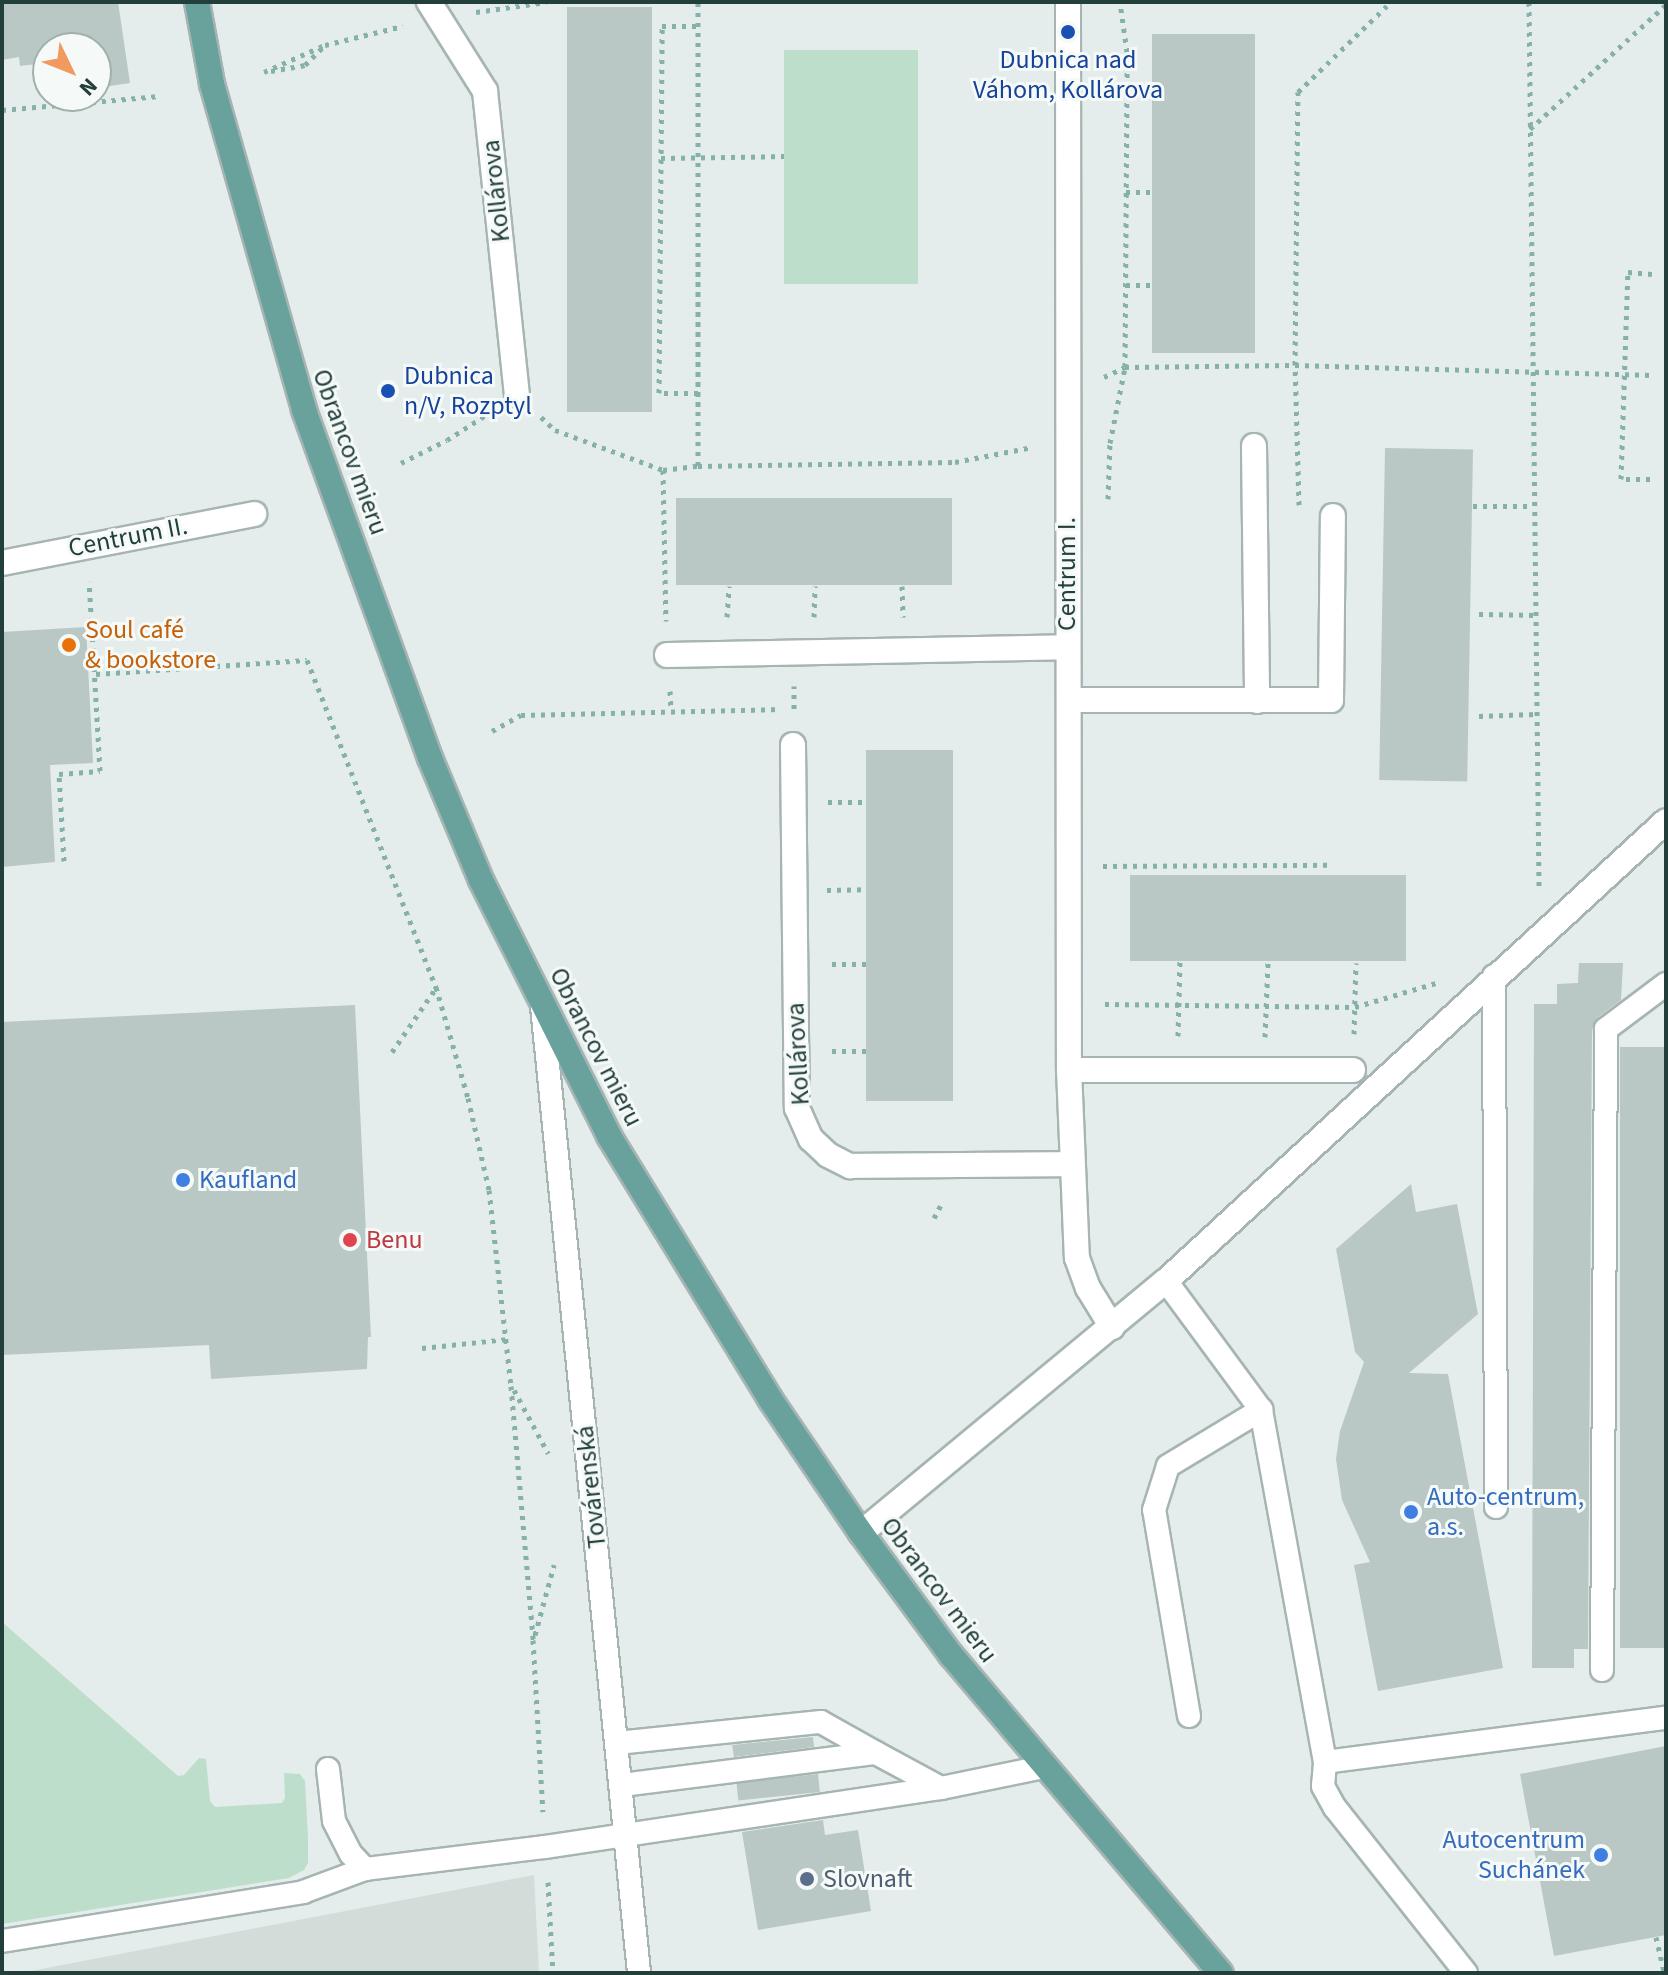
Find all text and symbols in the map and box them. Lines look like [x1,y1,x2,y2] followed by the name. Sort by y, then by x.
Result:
[1059,23,1077,41] marker: Dubnica nad Váhom, Kollárova
[32,32,112,112] north arrow
[973,44,1163,106] place label: Dubnica nad Váhom, Kollárova
[71,71,105,103] text: N
[475,138,517,244] street label: Kollárova
[404,360,532,422] place label: Dubnica n/V, Rozptyl
[306,365,394,539] street label: Obrancov mieru
[379,382,397,400] marker: Dubnica n/V, Rozptyl
[66,510,190,564] street label: Centrum II.
[1051,517,1083,631] street label: Centrum I.
[85,614,216,676] place label: Soul café & bookstore
[60,636,78,654] marker: Soul café & bookstore
[543,962,649,1132] street label: Obrancov mieru
[780,1002,816,1106] street label: Kollárova
[199,1164,297,1196] place label: Kaufland
[174,1171,192,1189] marker: Kaufland
[366,1224,423,1256] place label: Benu
[341,1231,359,1249] marker: Benu
[569,1424,613,1550] street label: Továrenská
[1427,1481,1584,1542] place label: Auto-centrum, a.s.
[1402,1503,1420,1521] marker: Auto-centrum, a.s.
[874,1511,1004,1669] street label: Obrancov mieru
[1442,1824,1585,1886] place label: Autocentrum Suchánek
[1592,1846,1610,1864] marker: Autocentrum Suchánek
[823,1863,912,1895] place label: Slovnaft
[798,1870,816,1888] marker: Slovnaft

